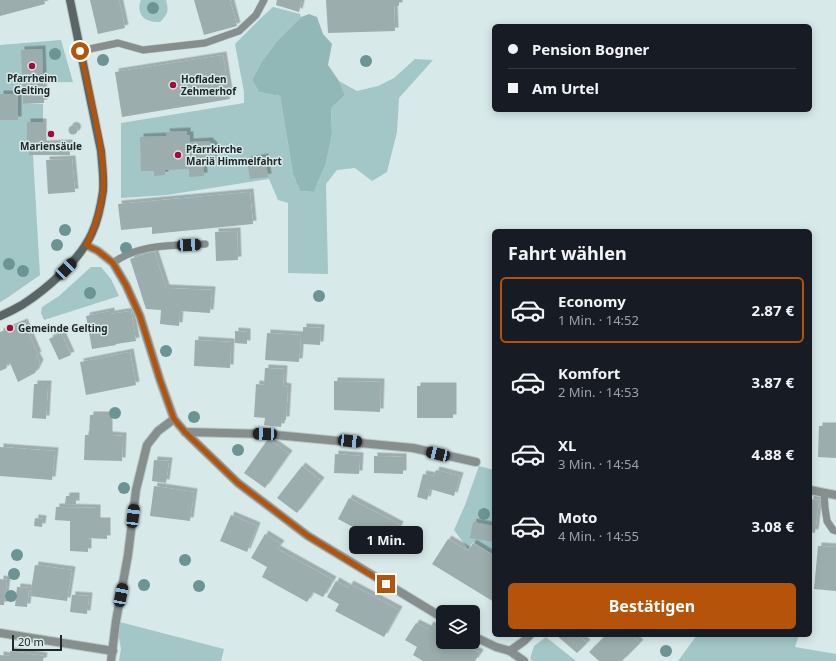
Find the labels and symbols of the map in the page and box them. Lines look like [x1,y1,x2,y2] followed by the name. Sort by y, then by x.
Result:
[71,42,89,60] route start
[27,61,37,71] marker: Pfarrheim Gelting
[7,71,57,97] place label: Pfarrheim Gelting
[181,72,237,98] place label: Hofladen Zehmerhof
[168,80,178,90] marker: Hofladen Zehmerhof
[46,129,56,139] marker: Mariensäule
[20,139,82,153] place label: Mariensäule
[186,142,282,168] place label: Pfarrkirche Mariä Himmelfahrt
[173,150,183,160] marker: Pfarrkirche Mariä Himmelfahrt
[177,238,201,252] car
[53,256,79,282] car
[18,321,108,335] place label: Gemeinde Gelting
[5,323,15,333] marker: Gemeinde Gelting
[253,428,277,440] car
[337,434,363,448] car
[425,445,451,463] car
[126,503,140,529] car
[349,526,423,554] callout: 1 Min.
[377,575,395,593] route end
[113,582,129,608] car
[12,633,62,652] scale bar

